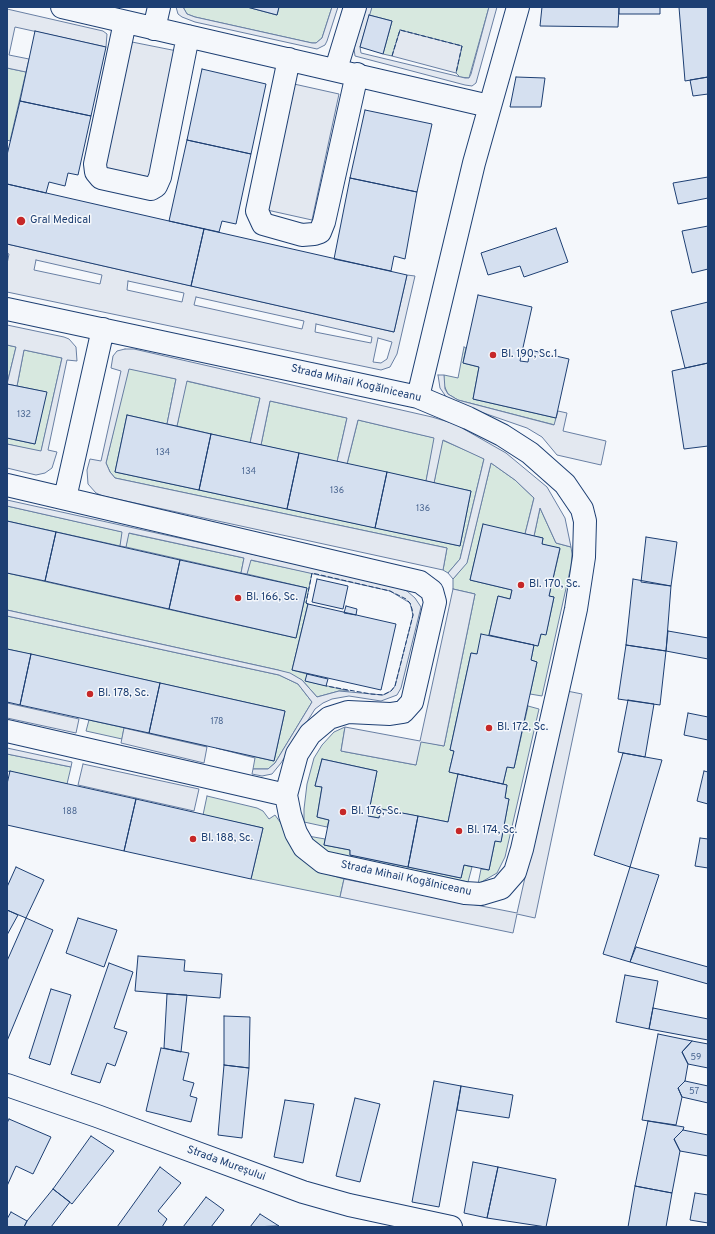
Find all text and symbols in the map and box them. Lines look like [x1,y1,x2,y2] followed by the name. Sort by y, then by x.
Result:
[30,214,91,228] place label: Gral Medical
[15,215,27,227] marker: Gral Medical
[501,348,558,362] place label: Bl. 190, Sc.1
[488,350,498,360] marker: Bl. 190, Sc.1
[289,363,423,405] street label: Strada Mihail Kogălniceanu
[17,410,31,420] house number: 132
[156,448,170,458] house number: 134
[242,467,256,477] house number: 134
[330,486,344,496] house number: 136
[416,504,430,514] house number: 136
[529,578,580,592] place label: Bl. 170, Sc.
[516,580,526,590] marker: Bl. 170, Sc.
[246,591,298,605] place label: Bl. 166, Sc.
[233,593,243,603] marker: Bl. 166, Sc.
[98,687,149,701] place label: Bl. 178, Sc.
[85,689,95,699] marker: Bl. 178, Sc.
[210,717,224,727] house number: 178
[497,721,548,735] place label: Bl. 172, Sc.
[484,723,494,733] marker: Bl. 172, Sc.
[351,805,402,819] place label: Bl. 176, Sc.
[63,807,77,817] house number: 188
[338,807,348,817] marker: Bl. 176, Sc.
[467,824,517,838] place label: Bl. 174, Sc.
[454,826,464,836] marker: Bl. 174, Sc.
[201,832,253,846] place label: Bl. 188, Sc.
[188,834,198,844] marker: Bl. 188, Sc.
[339,859,473,899] street label: Strada Mihail Kogălniceanu
[691,1053,701,1063] house number: 59
[689,1087,699,1097] house number: 57
[185,1144,267,1184] street label: Strada Mureșului

